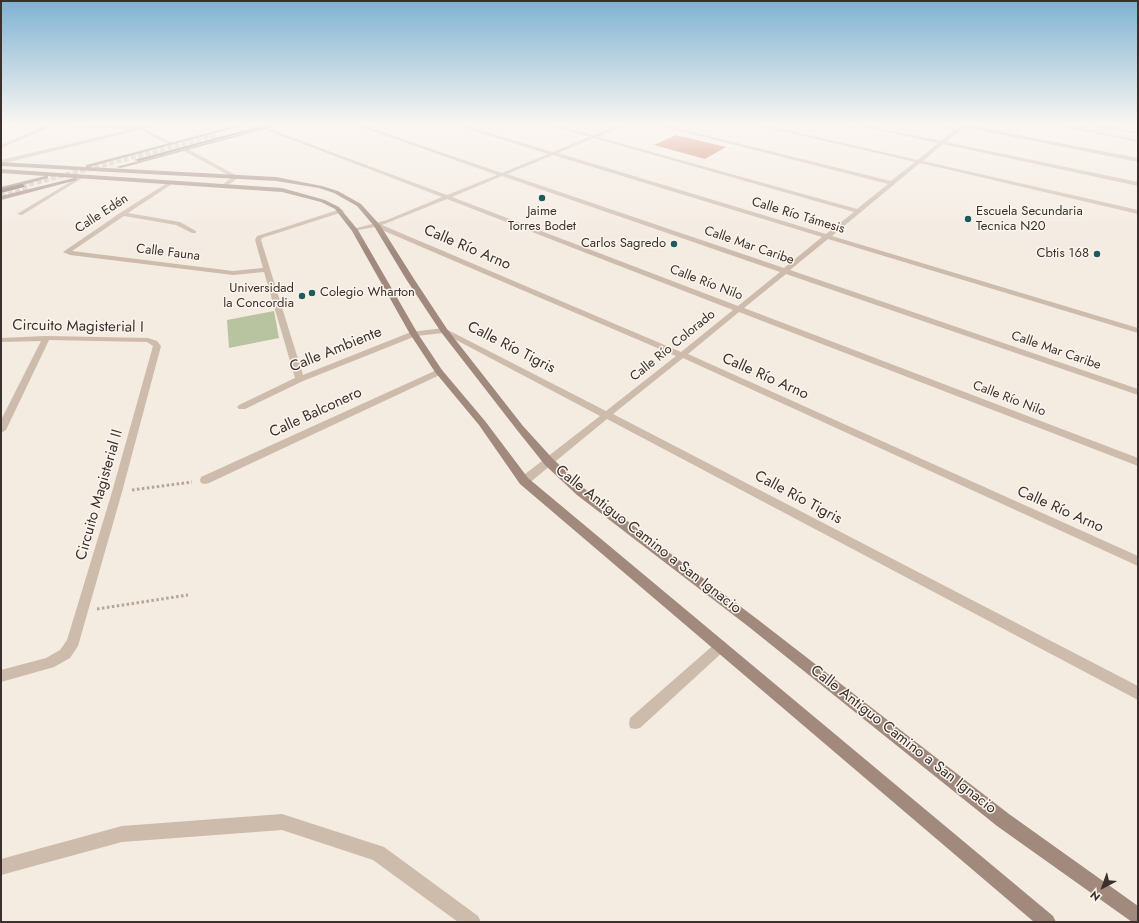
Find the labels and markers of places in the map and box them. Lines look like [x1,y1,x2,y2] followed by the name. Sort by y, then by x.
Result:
[537,193,547,203] marker: Jaime Torres Bodet
[508,204,576,235] place label: Jaime Torres Bodet
[976,204,1083,235] place label: Escuela Secundaria Tecnica N20
[963,214,973,224] marker: Escuela Secundaria Tecnica N20
[581,236,666,252] place label: Carlos Sagredo
[669,239,679,249] marker: Carlos Sagredo
[1037,246,1089,262] place label: Cbtis 168
[1092,249,1102,259] marker: Cbtis 168
[223,281,294,312] place label: Universidad la Concordia
[320,285,415,301] place label: Colegio Wharton
[307,288,317,298] marker: Colegio Wharton
[297,291,307,301] marker: Universidad la Concordia

